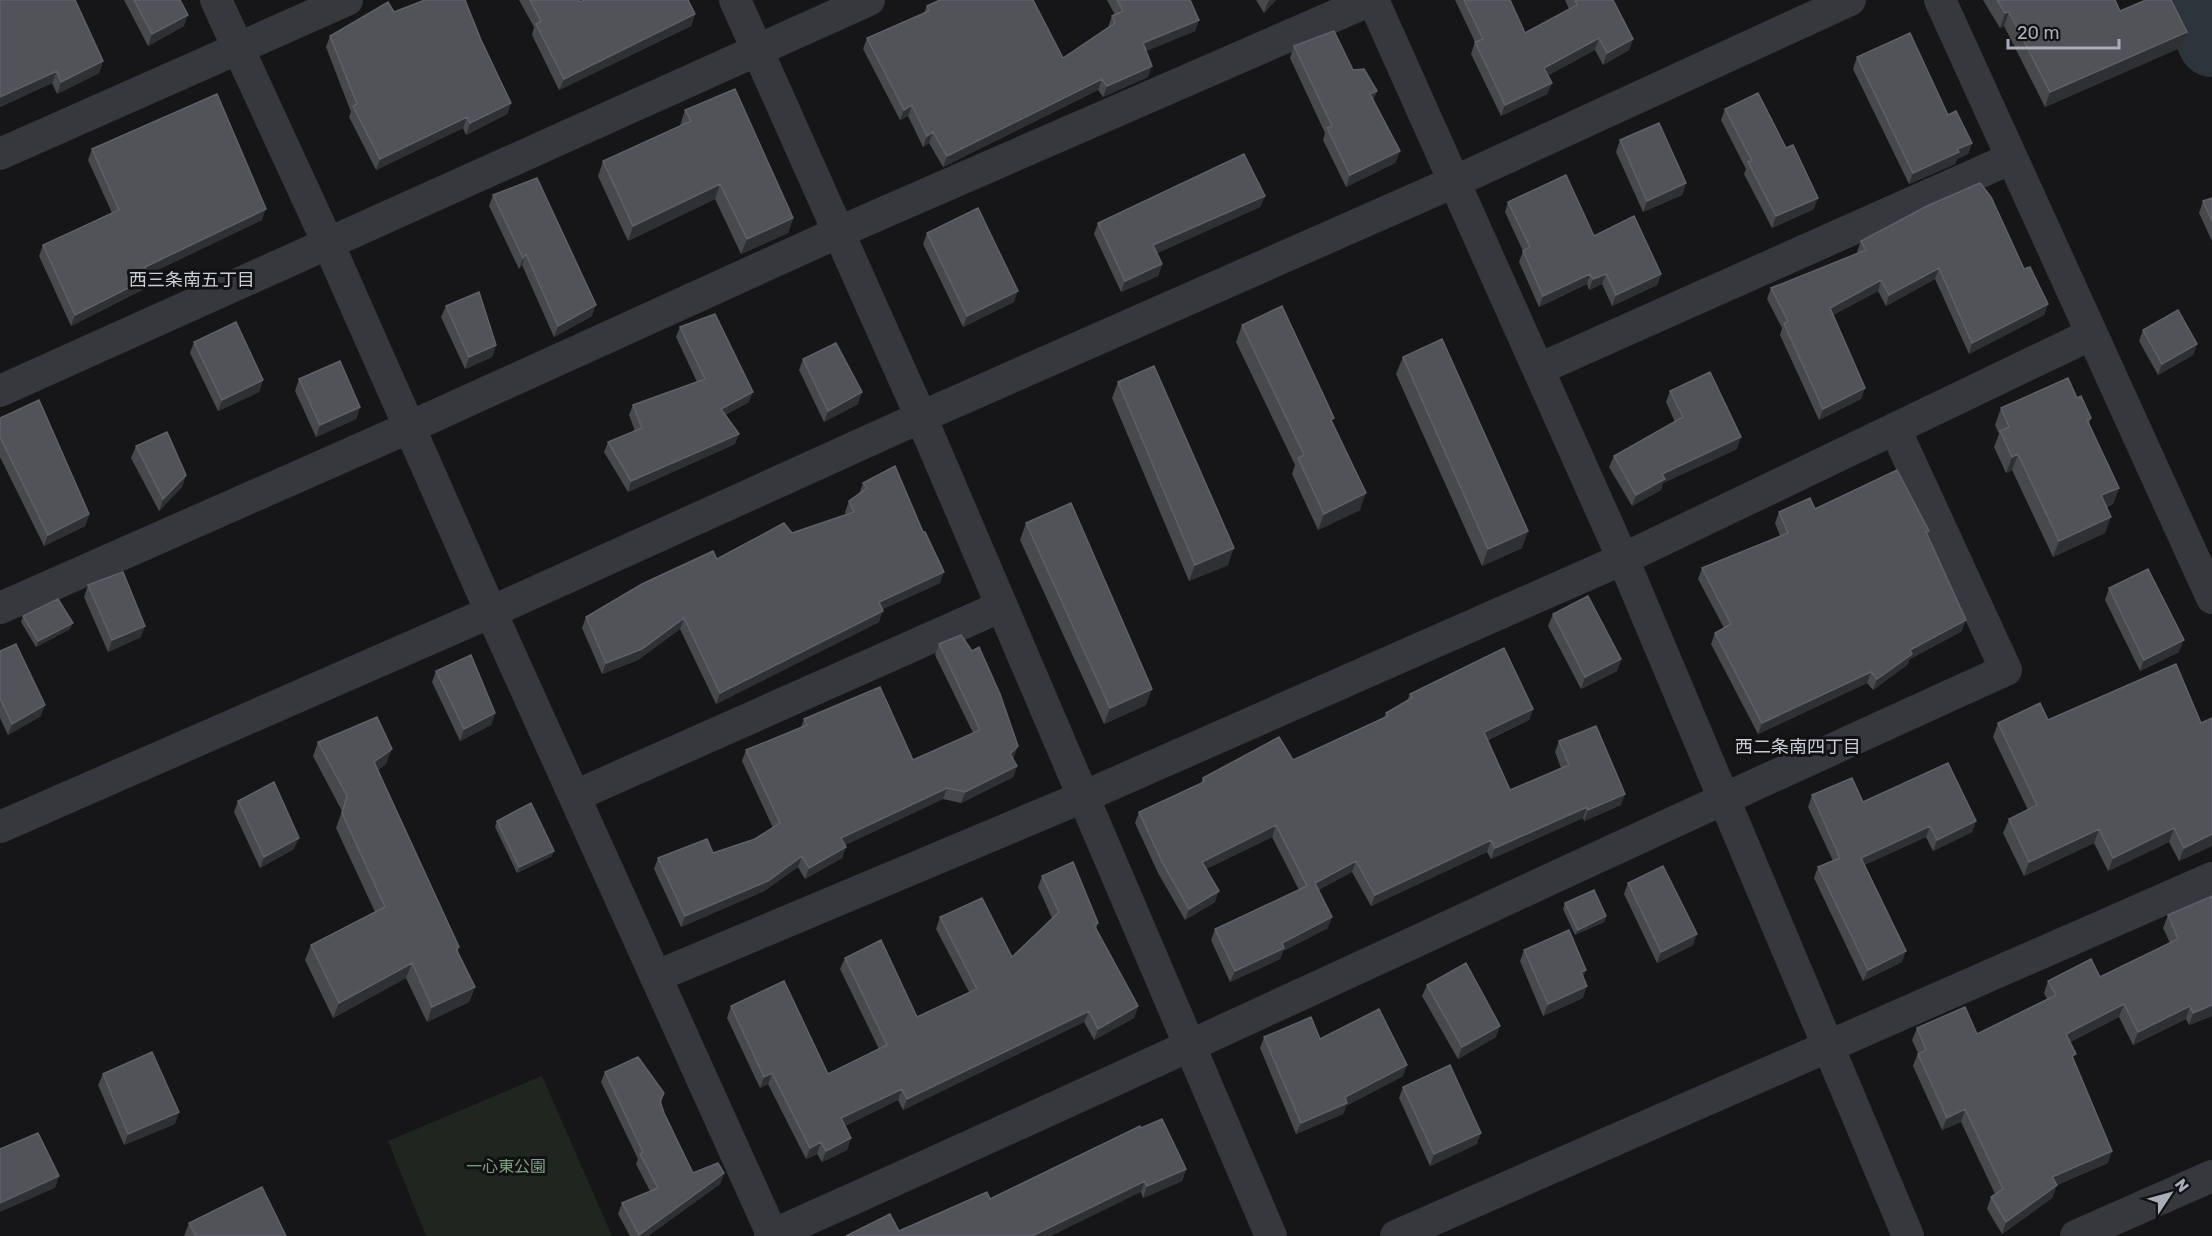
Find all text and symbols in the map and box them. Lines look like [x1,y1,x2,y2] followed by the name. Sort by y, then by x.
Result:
[2008,12,2119,50] scale bar
[2017,22,2059,44] text: 20 m
[129,269,255,291] district label: 西三条南五丁目
[1735,736,1861,758] district label: 西二条南四丁目
[466,1157,546,1176] park label: 一心東公園
[2140,1164,2200,1224] north arrow
[2171,1175,2193,1196] text: N

